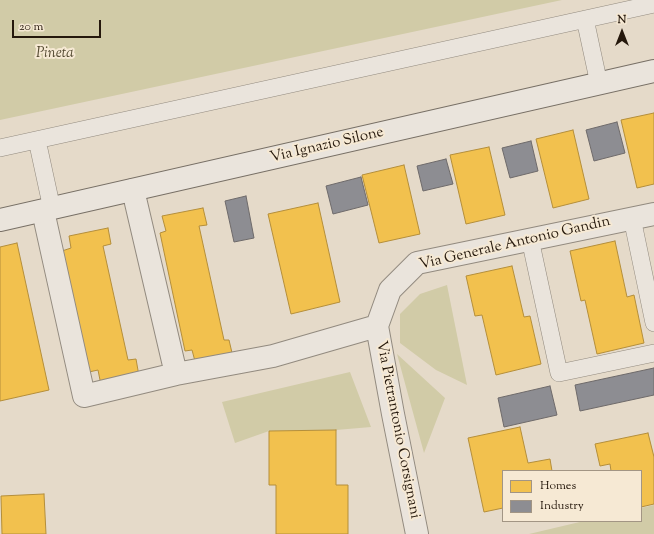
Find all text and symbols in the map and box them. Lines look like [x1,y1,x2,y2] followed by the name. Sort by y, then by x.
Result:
[14,12,103,38] scale bar
[602,12,642,52] north arrow
[618,12,626,28] text: N
[19,18,43,36] text: 20 m
[36,45,74,63] park label: Pineta
[268,124,386,168] street label: Via Ignazio Silone
[418,213,612,275] street label: Via Generale Antonio Gandin
[371,339,423,521] street label: Via Pietrantonio Corsignani
[502,470,642,522] legend
[540,477,576,495] text: Homes
[540,497,584,515] text: Industry

